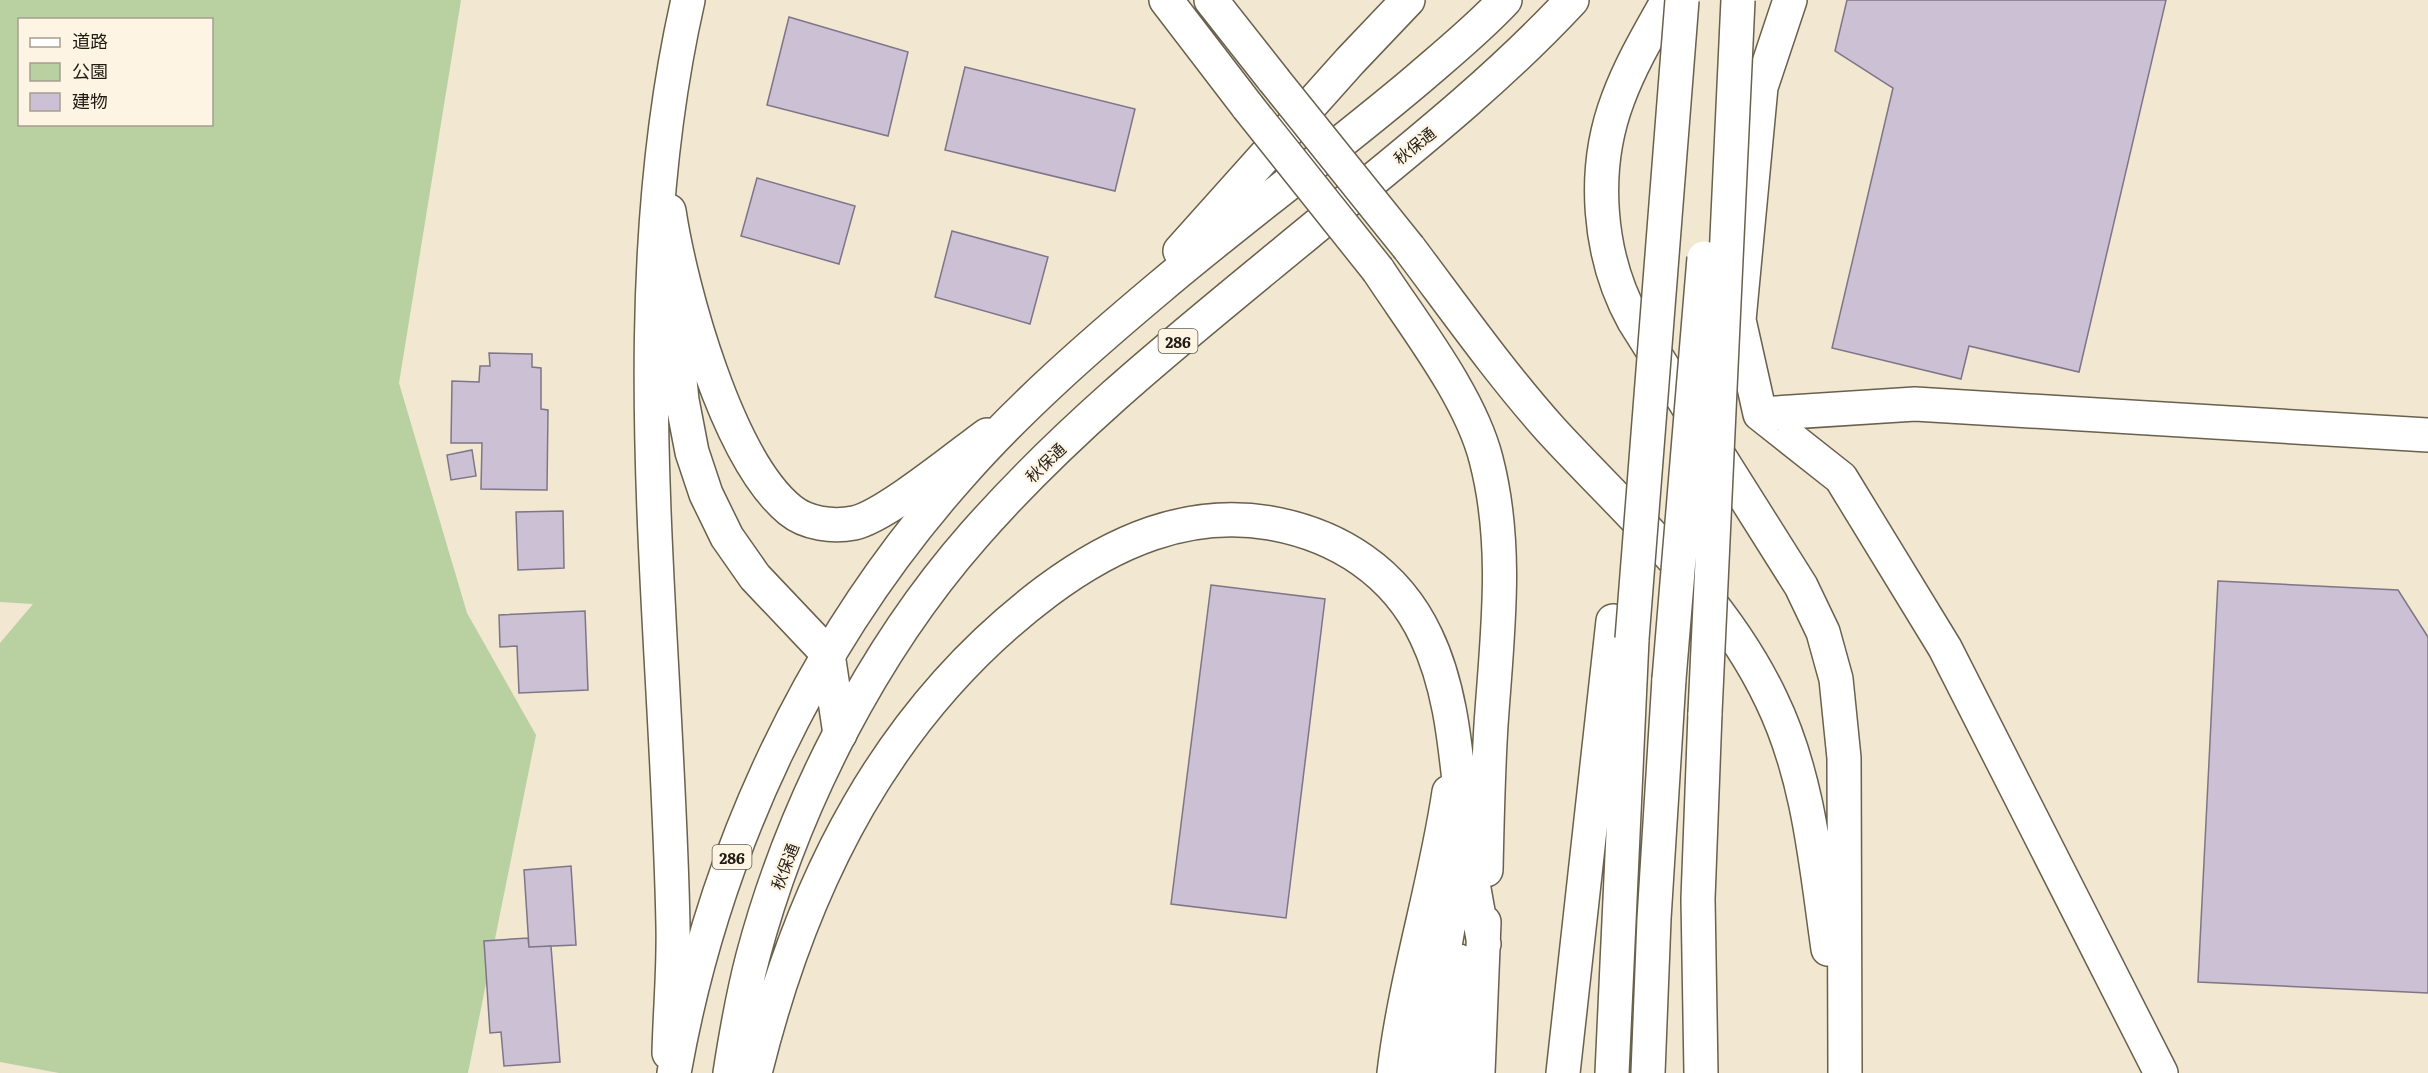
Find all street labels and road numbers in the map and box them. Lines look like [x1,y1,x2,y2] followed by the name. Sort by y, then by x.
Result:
[1388,121,1440,169] street label: 秋保通
[1158,329,1198,353] road number: 286
[1019,437,1071,487] street label: 秋保通
[764,839,804,893] street label: 秋保通
[712,845,752,869] road number: 286

